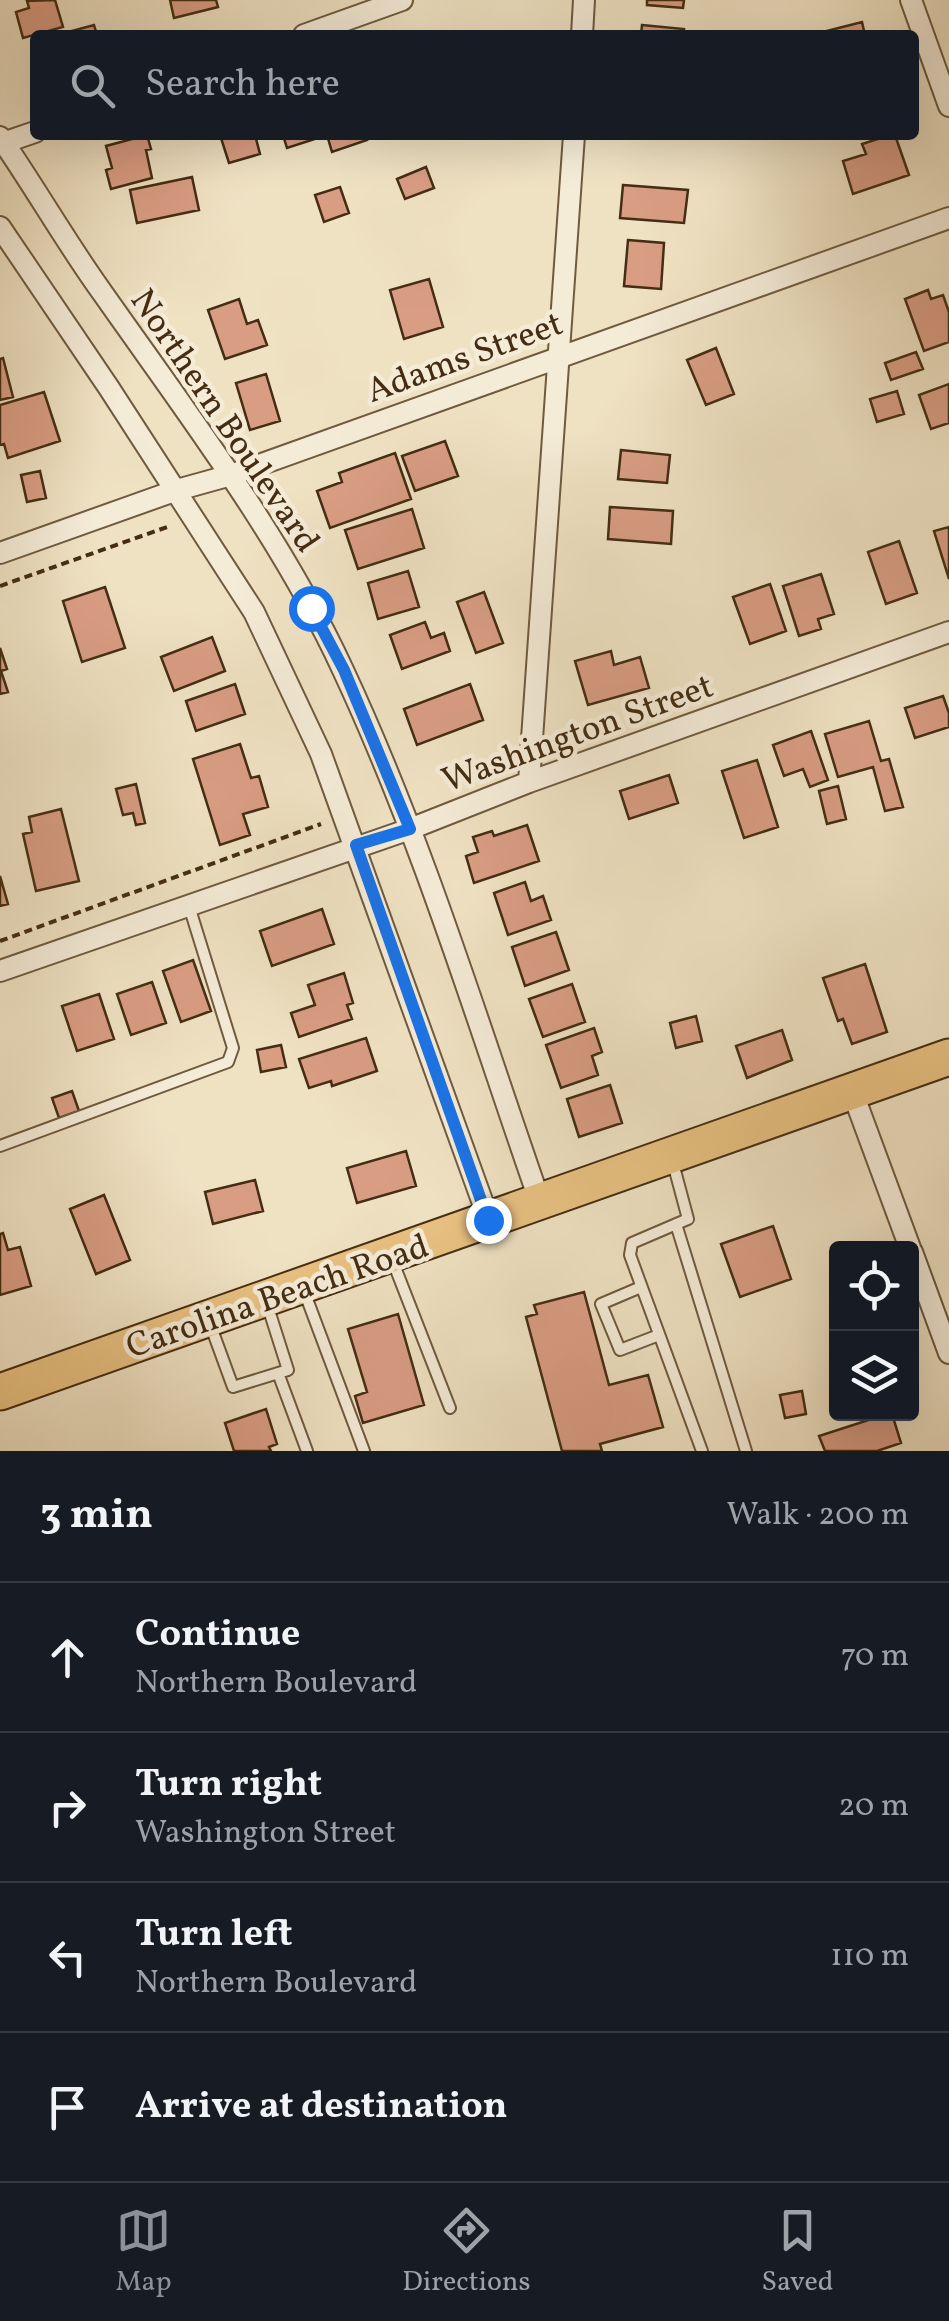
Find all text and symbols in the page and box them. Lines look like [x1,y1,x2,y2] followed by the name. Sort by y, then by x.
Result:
[30,30,919,140] search box
[65,58,120,113] icon: search
[145,59,340,112] text: Search here
[117,280,330,563] street label: Northern Boulevard
[360,301,570,417] street label: Adams Street
[289,586,335,632] route start
[436,663,720,806] street label: Washington Street
[466,1198,512,1244] route end
[120,1224,436,1372] street label: Carolina Beach Road
[829,1241,919,1421] map controls
[829,1241,919,1331] button: locate
[829,1331,919,1421] button: layers
[40,1487,153,1546] text: 3 min
[726,1494,909,1538] text: Walk · 200 m
[135,1609,300,1662] text: Continue
[40,1630,95,1685] icon: ahead
[841,1635,909,1679] text: 70 m
[135,1662,417,1706] text: Northern Boulevard
[135,1759,322,1812] text: Turn right
[40,1780,95,1835] icon: right
[838,1785,909,1829] text: 20 m
[135,1812,396,1856] text: Washington Street
[135,1909,292,1962] text: Turn left
[40,1930,95,1985] icon: left
[830,1935,909,1979] text: 110 m
[135,1962,417,2006] text: Northern Boulevard
[40,2080,95,2135] icon: arrive
[135,2081,508,2134] text: Arrive at destination
[115,2203,171,2302] tab: Map
[402,2203,531,2302] tab: Directions
[761,2203,834,2302] tab: Saved

